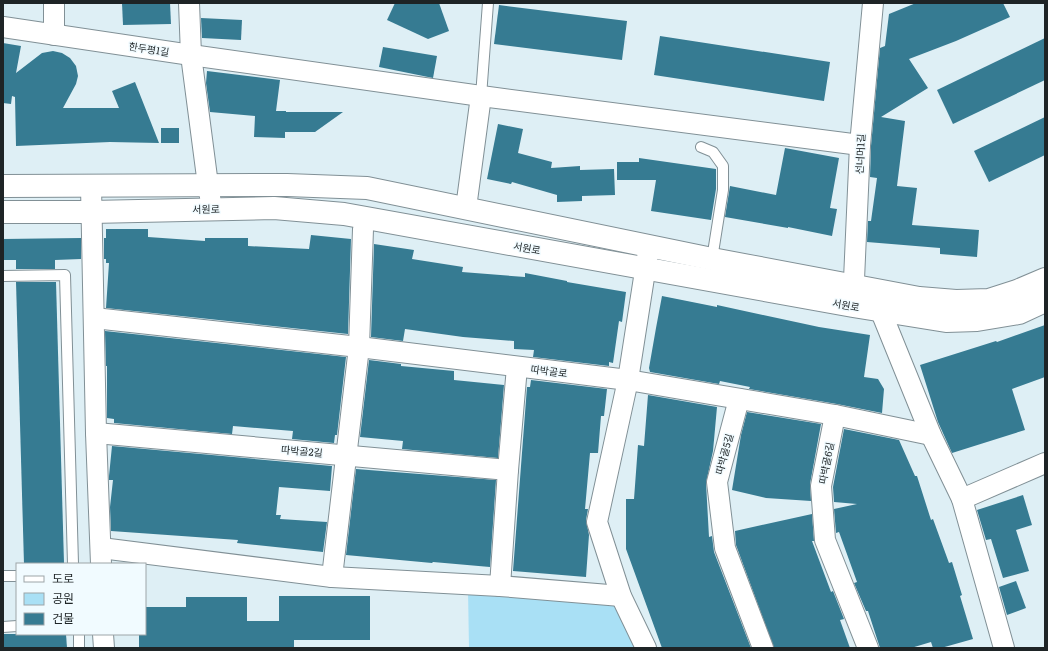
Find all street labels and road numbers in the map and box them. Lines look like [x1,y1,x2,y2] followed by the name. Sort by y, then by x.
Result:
[128,38,170,59] street label: 한두평1길
[851,133,868,175] street label: 선너머1길
[192,201,220,216] street label: 서원로
[512,238,542,257] street label: 서원로
[831,295,861,314] street label: 서원로
[530,361,568,380] street label: 따박골로
[711,432,736,476] street label: 따박골5길
[281,441,324,460] street label: 따박골2길
[814,441,837,485] street label: 따박골6길

